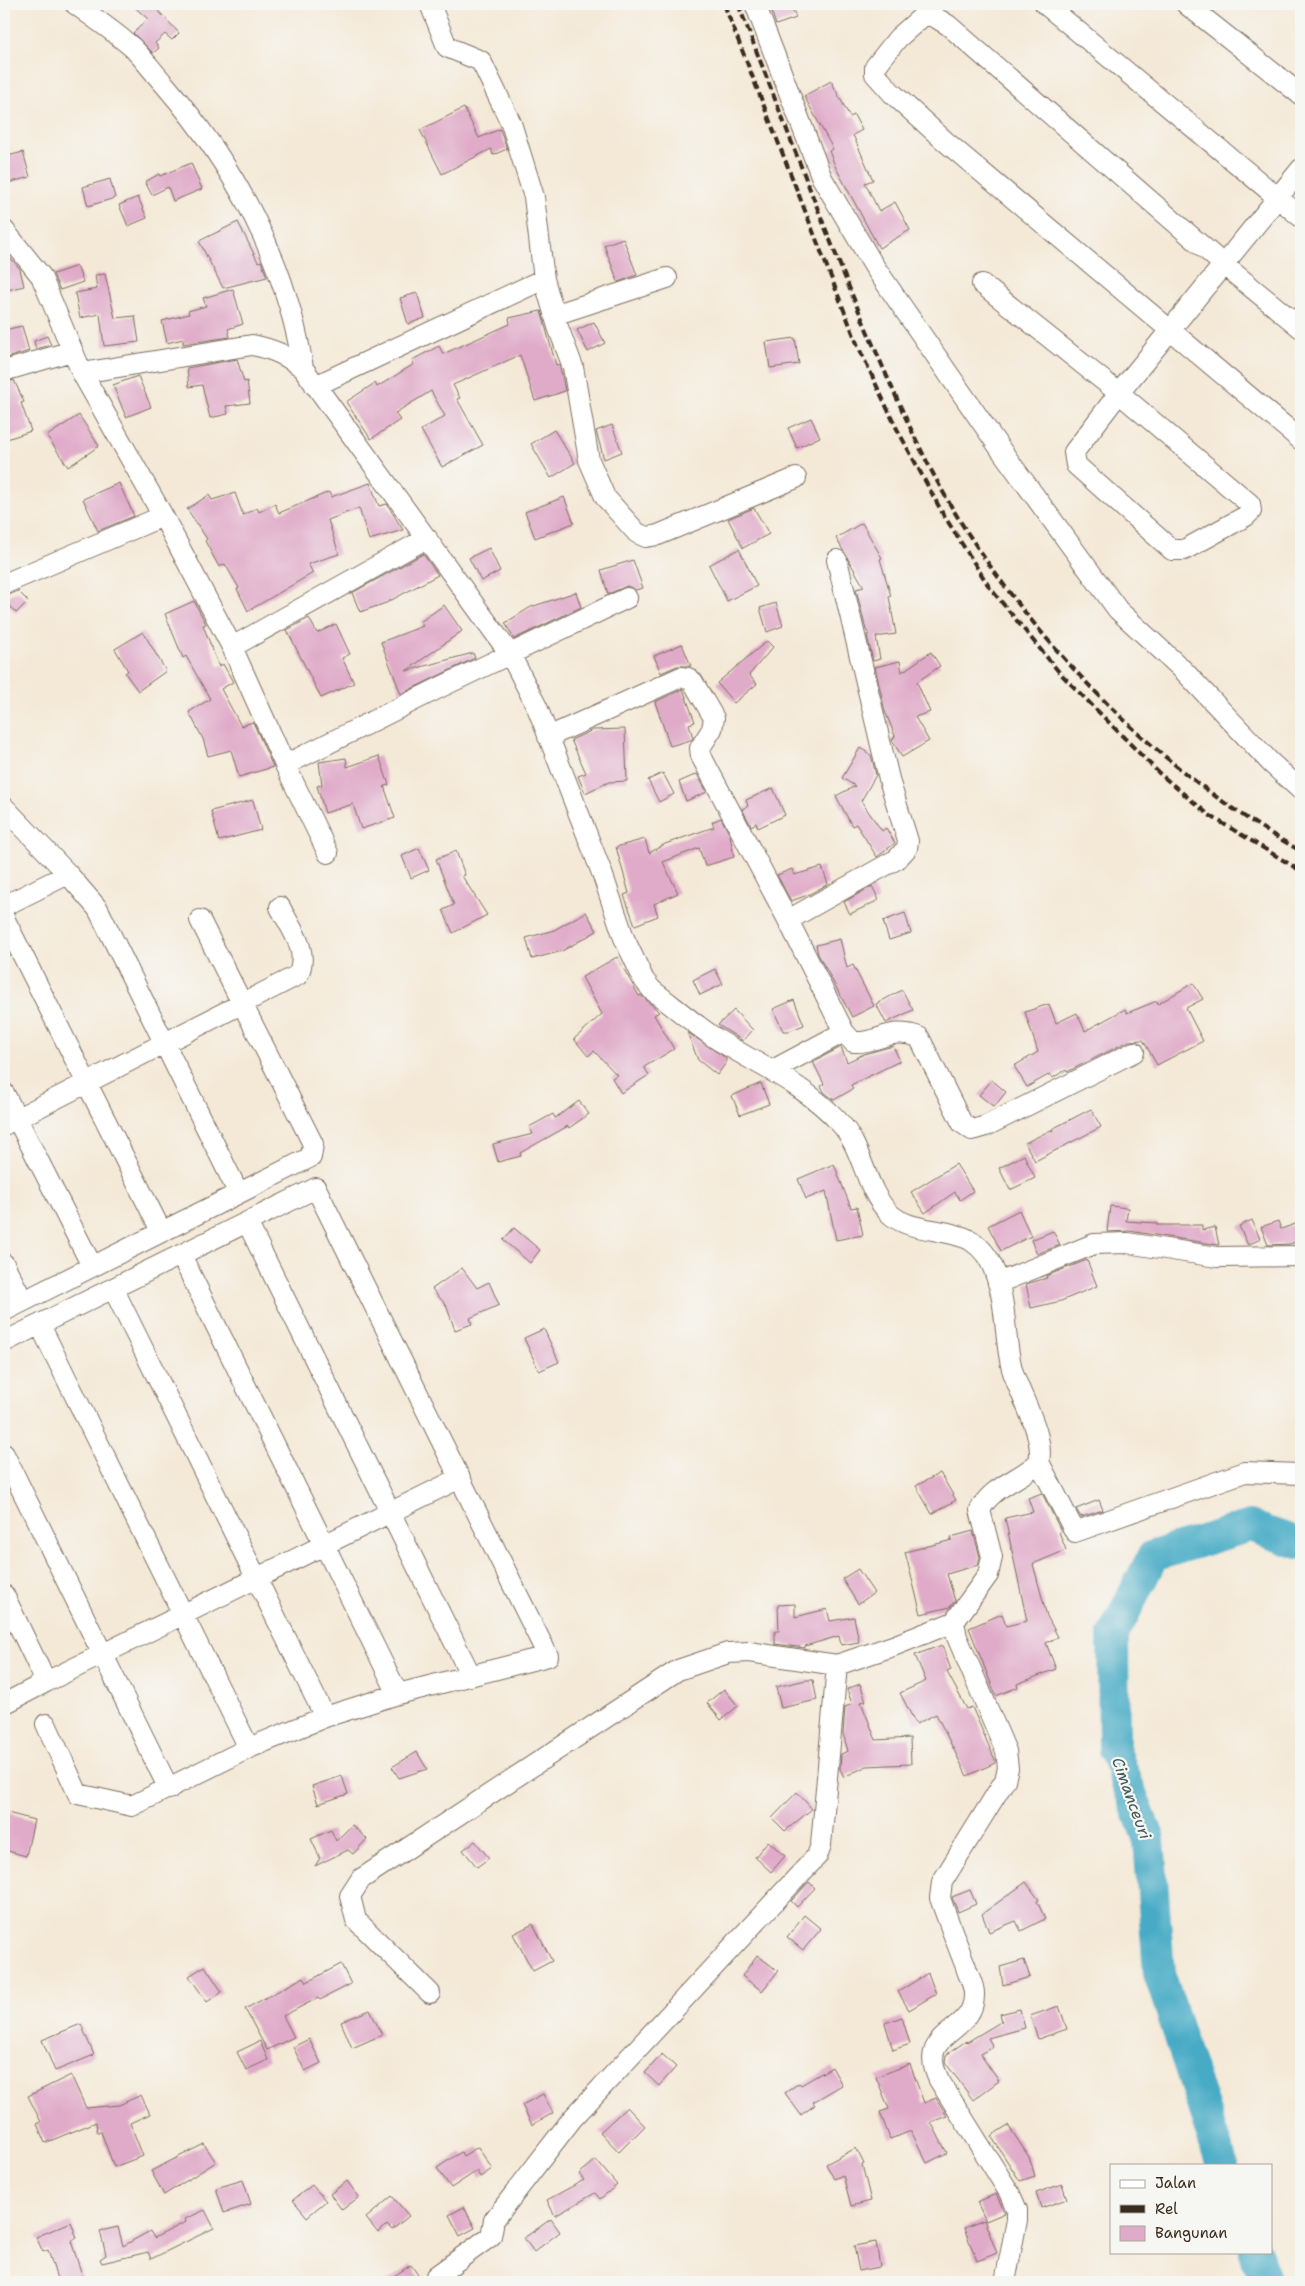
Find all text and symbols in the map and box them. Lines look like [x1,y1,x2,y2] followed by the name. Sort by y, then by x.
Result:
[1107,1754,1156,1842] water label: Cimanceuri
[1110,2164,1272,2254] legend
[1155,2173,1196,2193] text: Jalan
[1155,2199,1178,2219] text: Rel
[1155,2223,1227,2243] text: Bangunan

